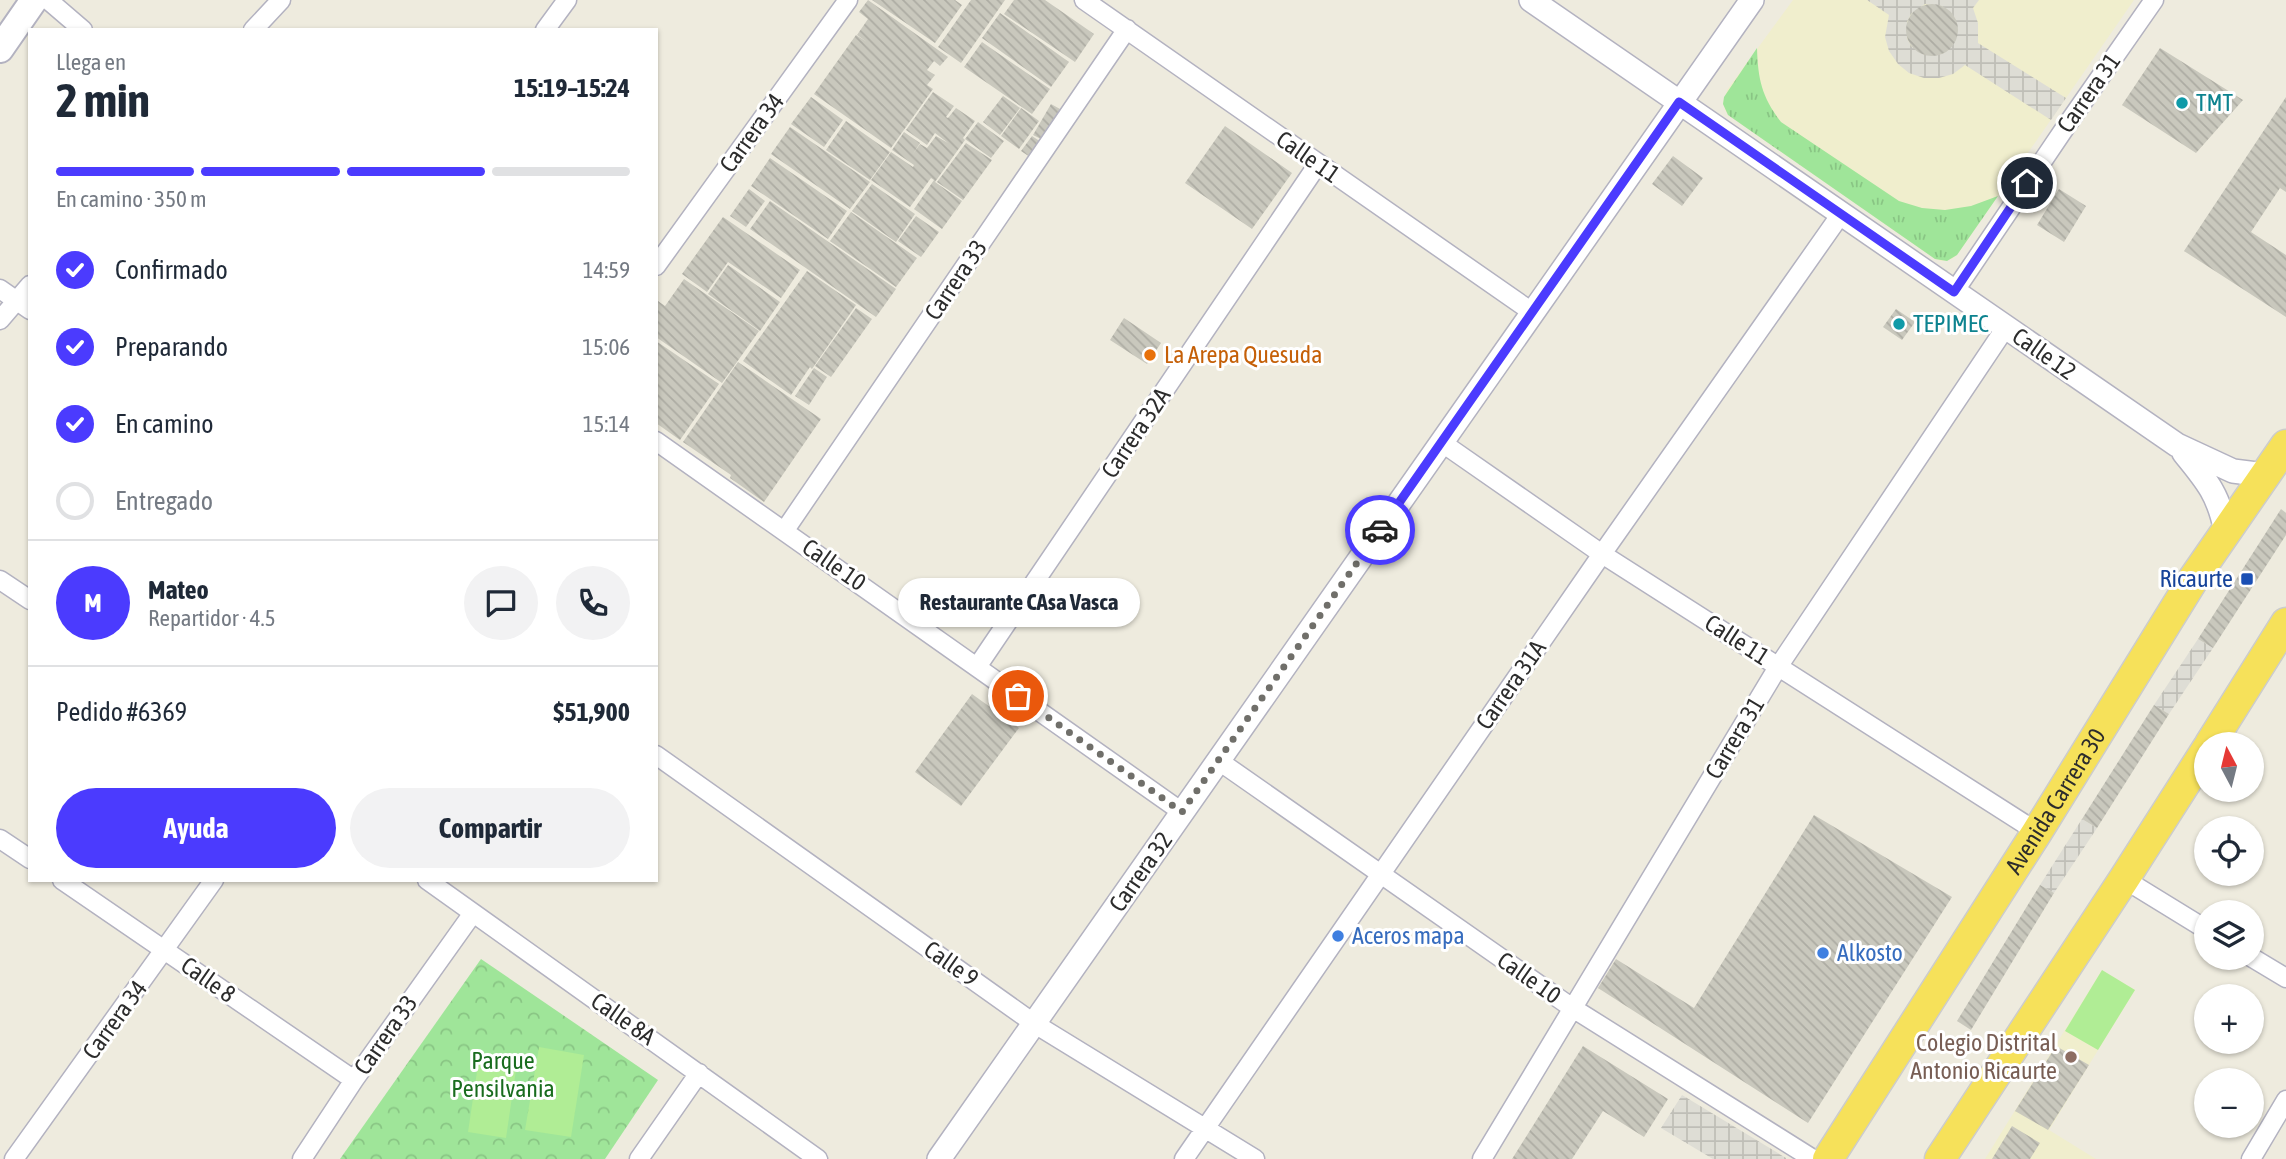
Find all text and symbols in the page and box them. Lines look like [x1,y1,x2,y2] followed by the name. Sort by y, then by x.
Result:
[2052,48,2126,138] street label: Carrera 31
[56,49,126,75] text: Llega en
[514,73,630,103] text: 15:19–15:24
[56,74,150,127] text: 2 min
[714,88,789,177] street label: Carrera 34
[2196,89,2234,116] place label: TMT
[2174,95,2190,111] marker: TMT
[1271,125,1345,188] street label: Calle 11
[1997,153,2057,213] pin
[2008,164,2046,202] icon: home
[56,186,207,212] text: En camino · 350 m
[919,235,992,325] street label: Carrera 33
[56,251,94,289] icon: check
[115,255,228,285] text: Confirmado
[583,257,630,283] text: 14:59
[1913,310,1989,337] place label: TEPIMEC
[1891,316,1907,332] marker: TEPIMEC
[2007,322,2081,385] street label: Calle 12
[56,328,94,366] icon: check
[115,332,228,362] text: Preparando
[582,334,630,360] text: 15:06
[1164,341,1322,368] place label: La Arepa Quesuda
[1142,347,1158,363] marker: La Arepa Quesuda
[1096,383,1176,483] street label: Carrera 32A
[56,405,94,443] icon: check
[115,409,214,439] text: En camino
[583,411,630,437] text: 15:14
[115,486,213,516] text: Entregado
[1345,495,1415,565] courier
[1361,511,1399,549] icon: car
[797,533,871,596] street label: Calle 10
[2159,565,2233,592] place label: Ricaurte
[464,566,538,640] button: chat
[556,566,630,640] button: phone
[2239,571,2255,587] marker: Ricaurte
[148,575,209,605] text: Mateo
[897,577,1139,626] callout: Restaurante CAsa Vasca
[84,588,102,618] text: M
[920,589,1118,615] text: Restaurante CAsa Vasca
[148,605,275,631] text: Repartidor · 4.5
[1700,609,1774,670] street label: Calle 11
[1470,635,1551,734] street label: Carrera 31A
[988,666,1048,726] pin
[999,677,1037,715] icon: bag
[1700,692,1769,784] street label: Carrera 31
[56,697,187,727] text: Pedido #6369
[553,697,630,727] text: $51,900
[2000,723,2111,879] street label: Avenida Carrera 30
[2194,732,2264,802] north arrow
[2194,732,2264,1138] map controls
[56,788,336,868] button: Ayuda
[350,788,630,868] button: Compartir
[2194,816,2264,886] button: locate
[1104,827,1178,917] street label: Carrera 32
[2194,900,2264,970] button: layers
[1352,922,1465,949] place label: Aceros mapa
[1330,928,1346,944] marker: Aceros mapa
[919,935,984,992] street label: Calle 9
[1837,939,1903,966] place label: Alkosto
[1815,945,1831,961] marker: Alkosto
[1492,946,1566,1009] street label: Calle 10
[176,951,241,1008] street label: Calle 8
[77,975,152,1064] street label: Carrera 34
[2194,984,2264,1054] button: +
[586,987,661,1050] street label: Calle 8A
[349,990,423,1080] street label: Carrera 33
[1910,1029,2058,1084] place label: Colegio Distrital Antonio Ricaurte
[451,1047,555,1102] park label: Parque Pensilvania
[2063,1049,2079,1065] marker: Colegio Distrital Antonio Ricaurte
[2194,1068,2264,1138] button: −

